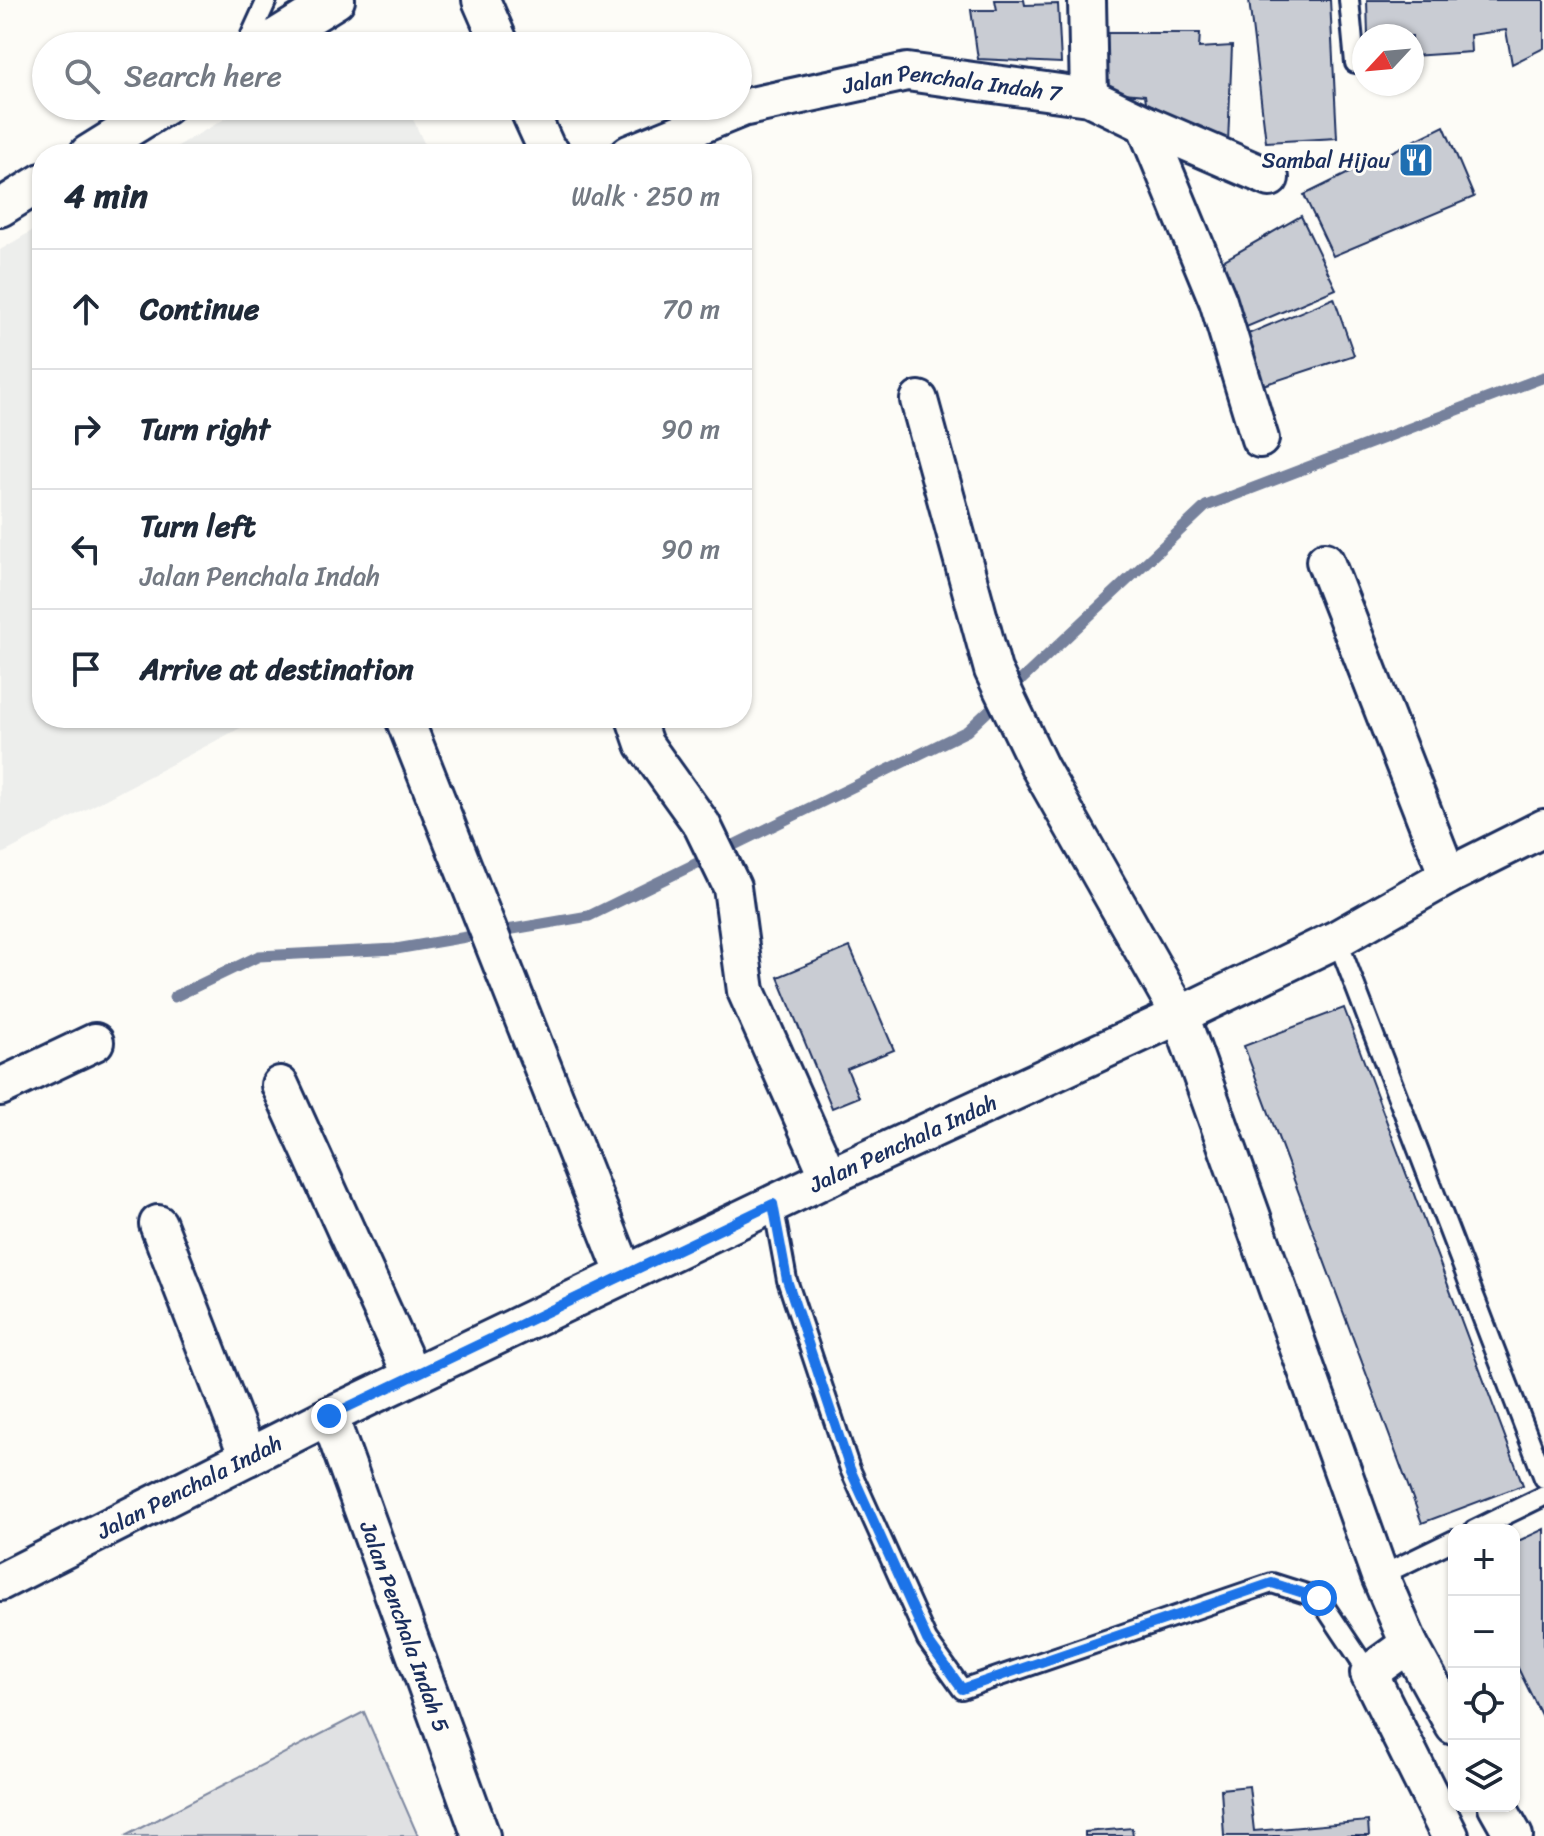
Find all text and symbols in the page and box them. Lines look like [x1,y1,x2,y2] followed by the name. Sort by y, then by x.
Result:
[1352,24,1424,96] north arrow
[32,32,752,120] search box
[124,49,282,103] text: Search here
[838,53,1065,113] street label: Jalan Penchala Indah 7
[60,54,104,98] icon: search
[1262,141,1390,180] place label: Sambal Hijau
[1397,141,1435,179] restaurant icon: Sambal Hijau
[64,166,148,226] text: 4 min
[571,173,720,219] text: Walk · 250 m
[140,282,259,336] text: Continue
[662,286,720,332] text: 70 m
[64,287,108,331] icon: ahead
[140,402,270,456] text: Turn right
[661,406,720,452] text: 90 m
[64,407,108,451] icon: right
[140,499,256,553] text: Turn left
[661,526,720,572] text: 90 m
[64,527,108,571] icon: left
[140,553,380,599] text: Jalan Penchala Indah
[140,642,414,696] text: Arrive at destination
[64,647,108,691] icon: arrive
[802,1083,1003,1204] street label: Jalan Penchala Indah
[311,1398,347,1434] route end
[89,1424,289,1551] street label: Jalan Penchala Indah
[348,1515,461,1738] street label: Jalan Penchala Indah 5
[1448,1524,1520,1812] map controls
[1448,1524,1520,1596] button: +
[1301,1580,1337,1616] route start
[1448,1596,1520,1668] button: −
[1448,1668,1520,1740] button: locate
[1448,1740,1520,1812] button: layers

